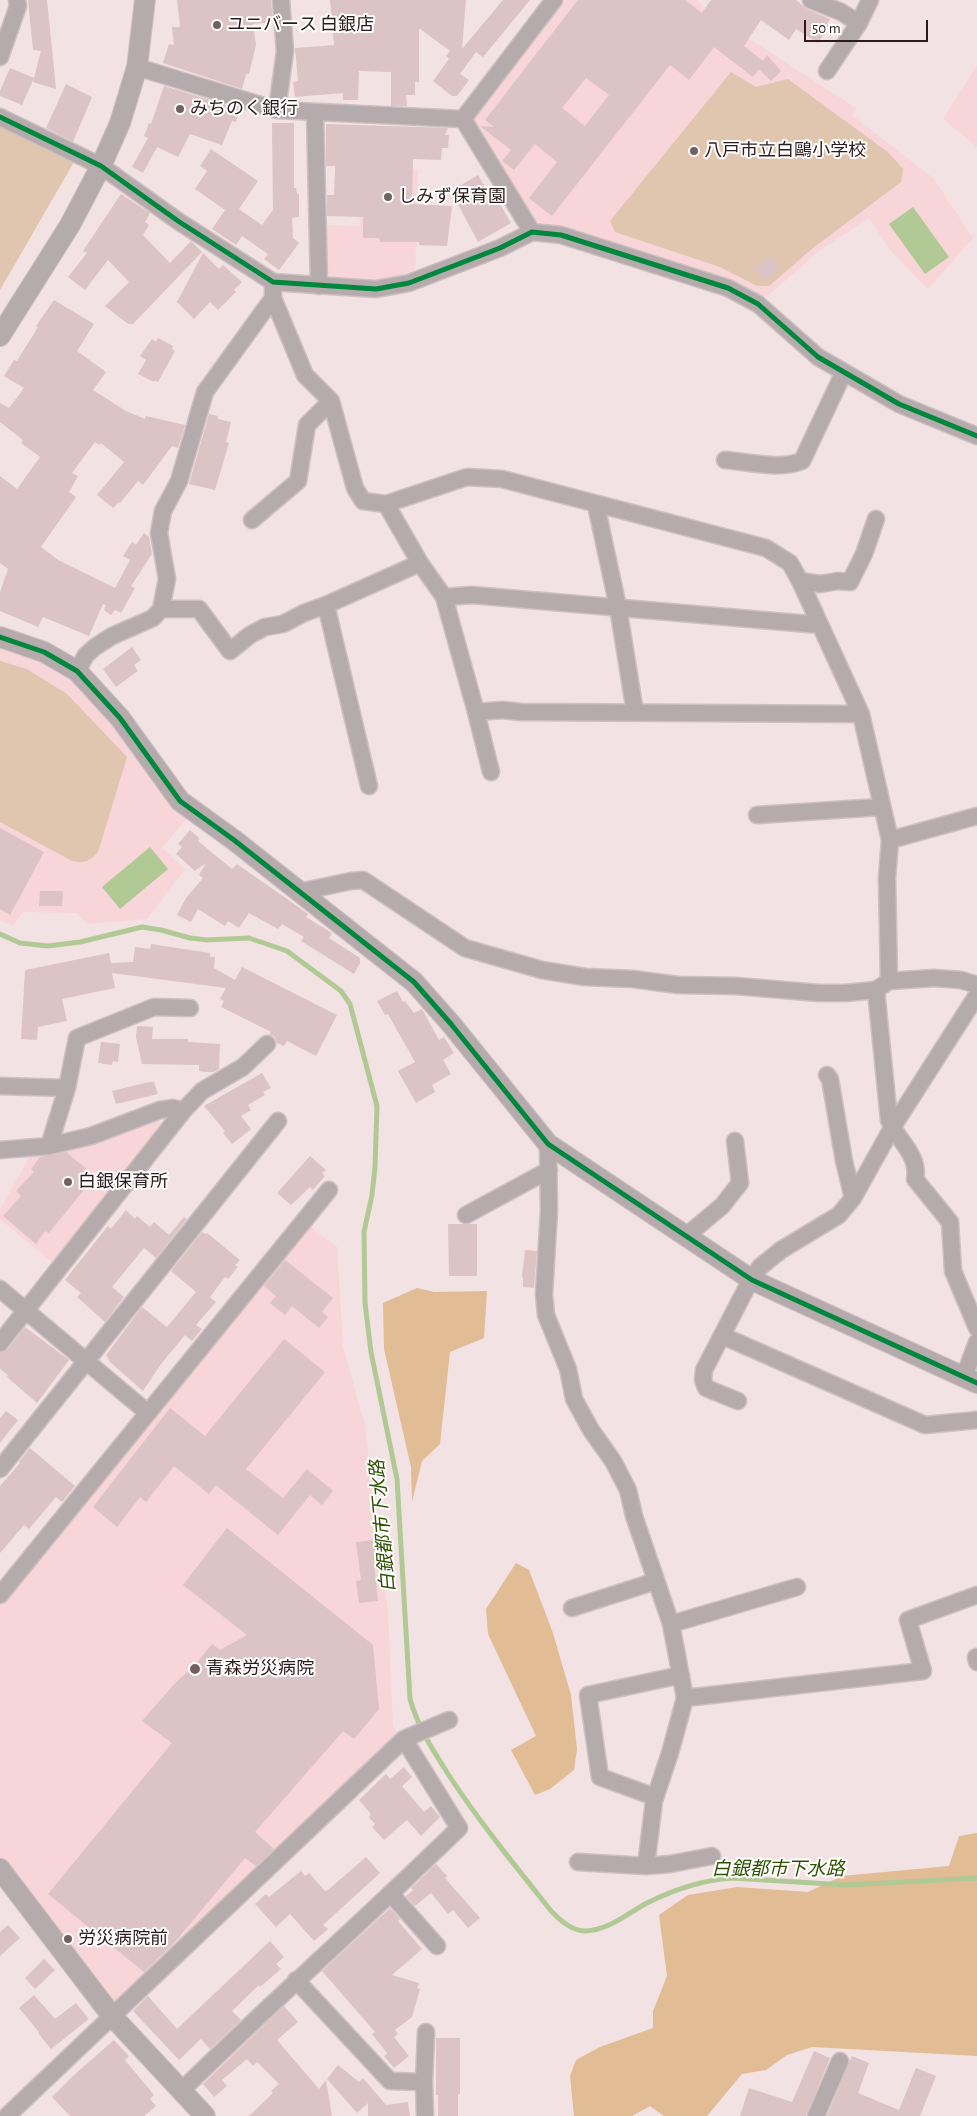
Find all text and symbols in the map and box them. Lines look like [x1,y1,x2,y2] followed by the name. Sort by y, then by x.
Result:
[807,10,931,42] scale bar
[227,14,374,36] place label: ユニバース 白銀店
[211,19,223,31] marker: ユニバース 白銀店
[812,21,841,36] text: 50 m
[190,98,298,120] place label: みちのく銀行
[174,103,186,115] marker: みちのく銀行
[704,140,866,162] place label: 八戸市立白鷗小学校
[688,145,700,157] marker: 八戸市立白鷗小学校
[398,186,506,208] place label: しみず保育園
[382,191,394,203] marker: しみず保育園
[78,1171,168,1193] place label: 白銀保育所
[62,1176,74,1188] marker: 白銀保育所
[366,1459,400,1593] water label: 白銀都市下水路
[206,1658,314,1680] place label: 青森労災病院
[188,1662,202,1676] marker: 青森労災病院
[712,1858,844,1880] water label: 白銀都市下水路
[78,1928,168,1950] place label: 労災病院前
[62,1933,74,1945] marker: 労災病院前

